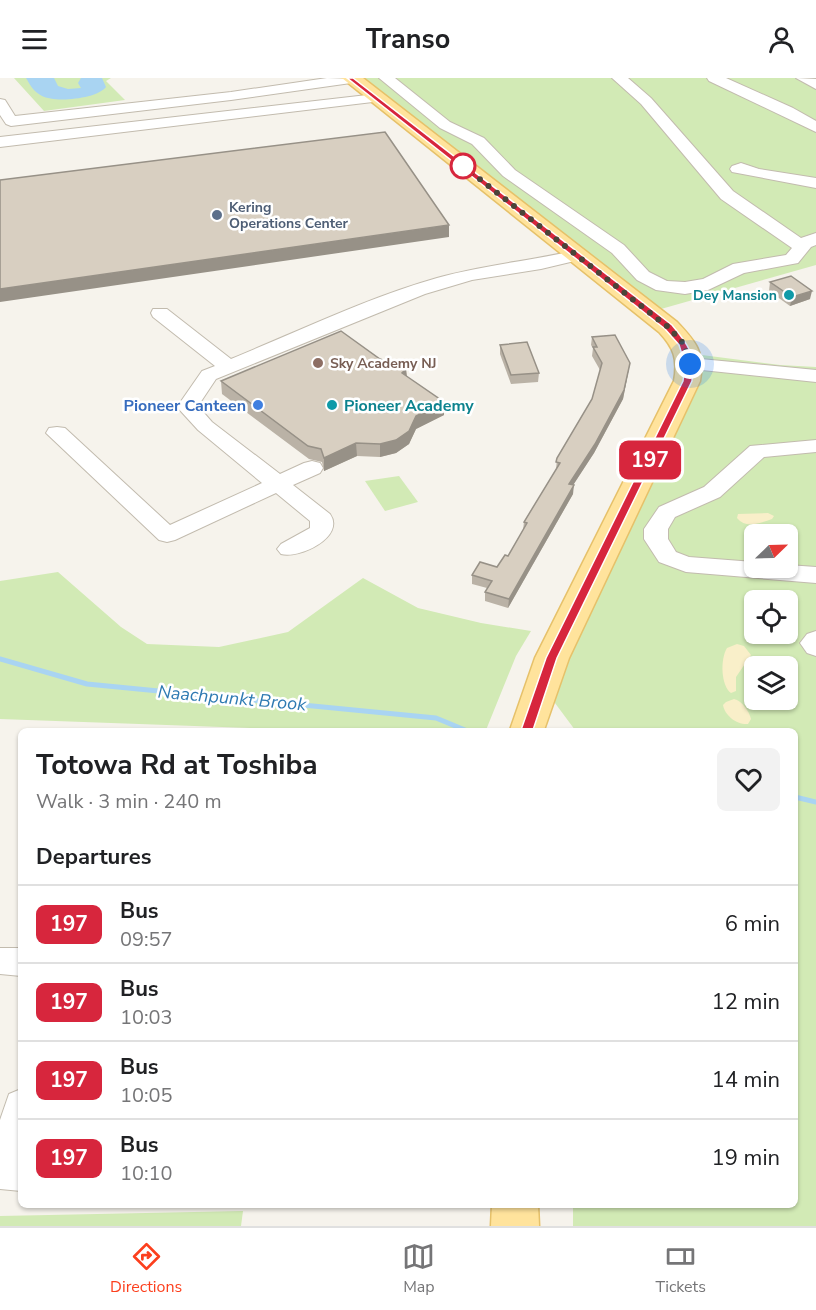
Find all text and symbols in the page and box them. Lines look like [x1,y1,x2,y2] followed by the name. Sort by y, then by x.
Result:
[366,21,450,58] text: Transo
[18,23,51,56] icon: menu
[765,23,798,56] icon: person
[450,153,476,179] unlabelled marker
[229,198,349,233] place label: Kering Operations Center
[210,208,224,222] marker: Kering Operations Center
[693,286,777,305] place label: Dey Mansion
[782,288,796,302] marker: Dey Mansion
[675,349,705,379] your location
[330,354,437,373] place label: Sky Academy NJ
[311,356,325,370] marker: Sky Academy NJ
[124,395,246,417] place label: Pioneer Canteen
[344,395,474,417] place label: Pioneer Academy
[251,398,265,412] marker: Pioneer Canteen
[325,398,339,412] marker: Pioneer Academy
[616,440,684,479] line badge: 197
[631,446,669,474] text: 197
[744,524,798,578] north arrow
[744,524,798,710] map controls
[744,590,798,644] button: locate
[744,656,798,710] button: layers
[157,680,308,717] water label: Naachpunkt Brook
[36,746,318,784] text: Totowa Rd at Toshiba
[717,748,780,811] button: heart
[36,788,222,815] text: Walk · 3 min · 240 m
[36,842,151,872] text: Departures
[120,896,159,926] text: Bus
[725,909,780,939] text: 6 min
[50,910,88,938] text: 197
[120,926,173,953] text: 09:57
[120,974,159,1004] text: Bus
[712,987,780,1017] text: 12 min
[50,988,88,1016] text: 197
[120,1004,173,1031] text: 10:03
[120,1052,159,1082] text: Bus
[712,1065,780,1095] text: 14 min
[50,1066,88,1094] text: 197
[120,1082,173,1109] text: 10:05
[120,1130,159,1160] text: Bus
[712,1143,780,1173] text: 19 min
[50,1144,88,1172] text: 197
[120,1160,173,1187] text: 10:10
[110,1240,182,1298] tab: Directions
[402,1240,435,1298] tab: Map
[656,1240,706,1298] tab: Tickets

